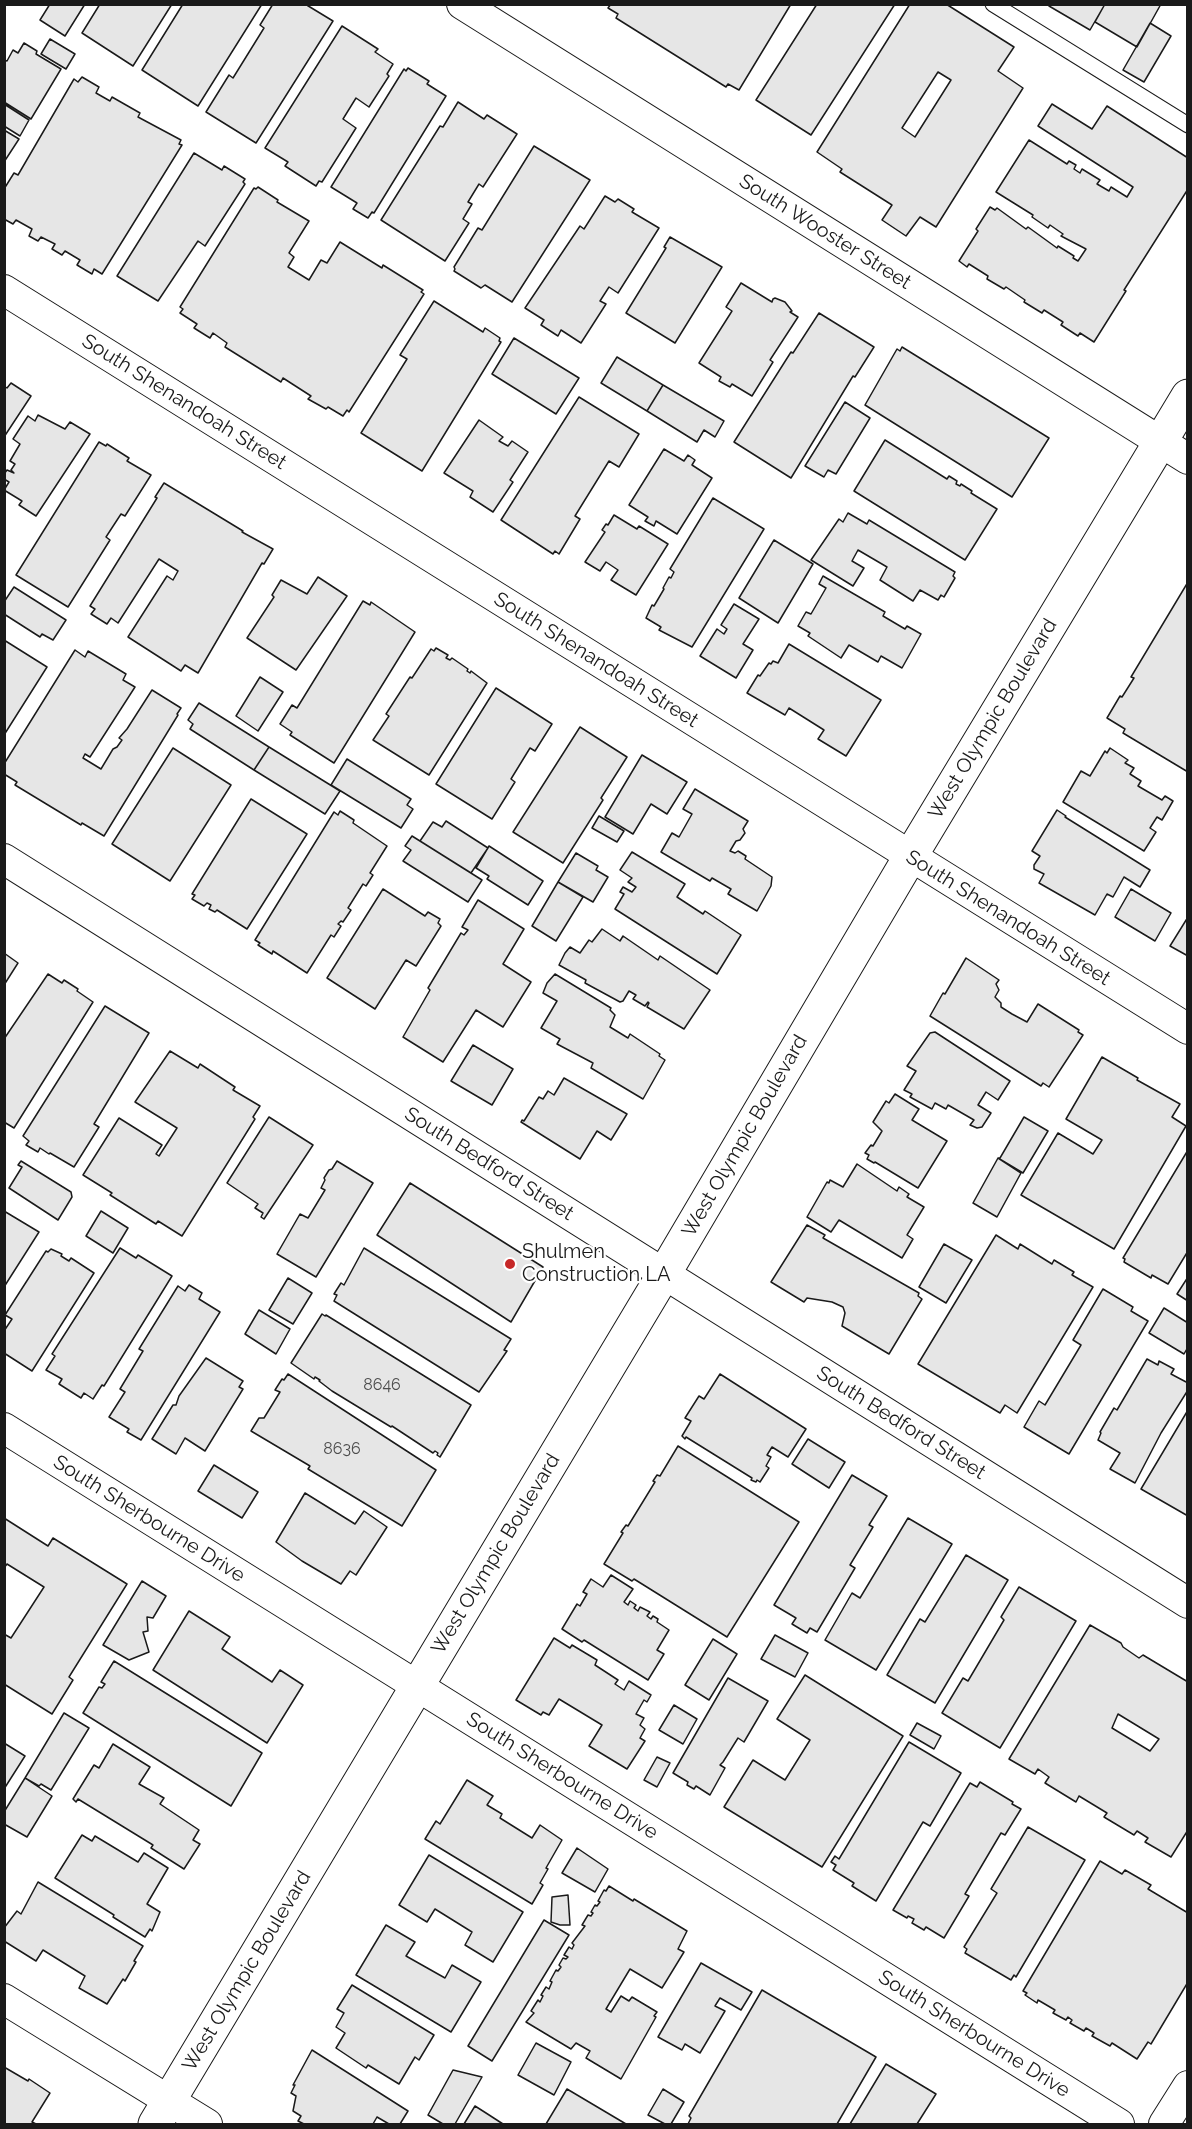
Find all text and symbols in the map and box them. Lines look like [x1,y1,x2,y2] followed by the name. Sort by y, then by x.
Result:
[735,169,915,295] street label: South Wooster Street
[77,329,291,475] street label: South Shenandoah Street
[489,587,703,733] street label: South Shenandoah Street
[924,615,1062,823] street label: West Olympic Boulevard
[901,845,1115,991] street label: South Shenandoah Street
[677,1031,813,1241] street label: West Olympic Boulevard
[400,1102,578,1226] street label: South Bedford Street
[522,1240,670,1287] place label: Shulmen Construction LA
[503,1257,517,1271] marker: Shulmen Construction LA
[812,1361,990,1485] street label: South Bedford Street
[363,1375,401,1395] house number: 8646
[323,1439,361,1459] house number: 8636
[49,1450,249,1588] street label: South Sherbourne Drive
[427,1450,565,1658] street label: West Olympic Boulevard
[462,1707,662,1845] street label: South Sherbourne Drive
[178,1867,316,2075] street label: West Olympic Boulevard
[874,1965,1074,2103] street label: South Sherbourne Drive

